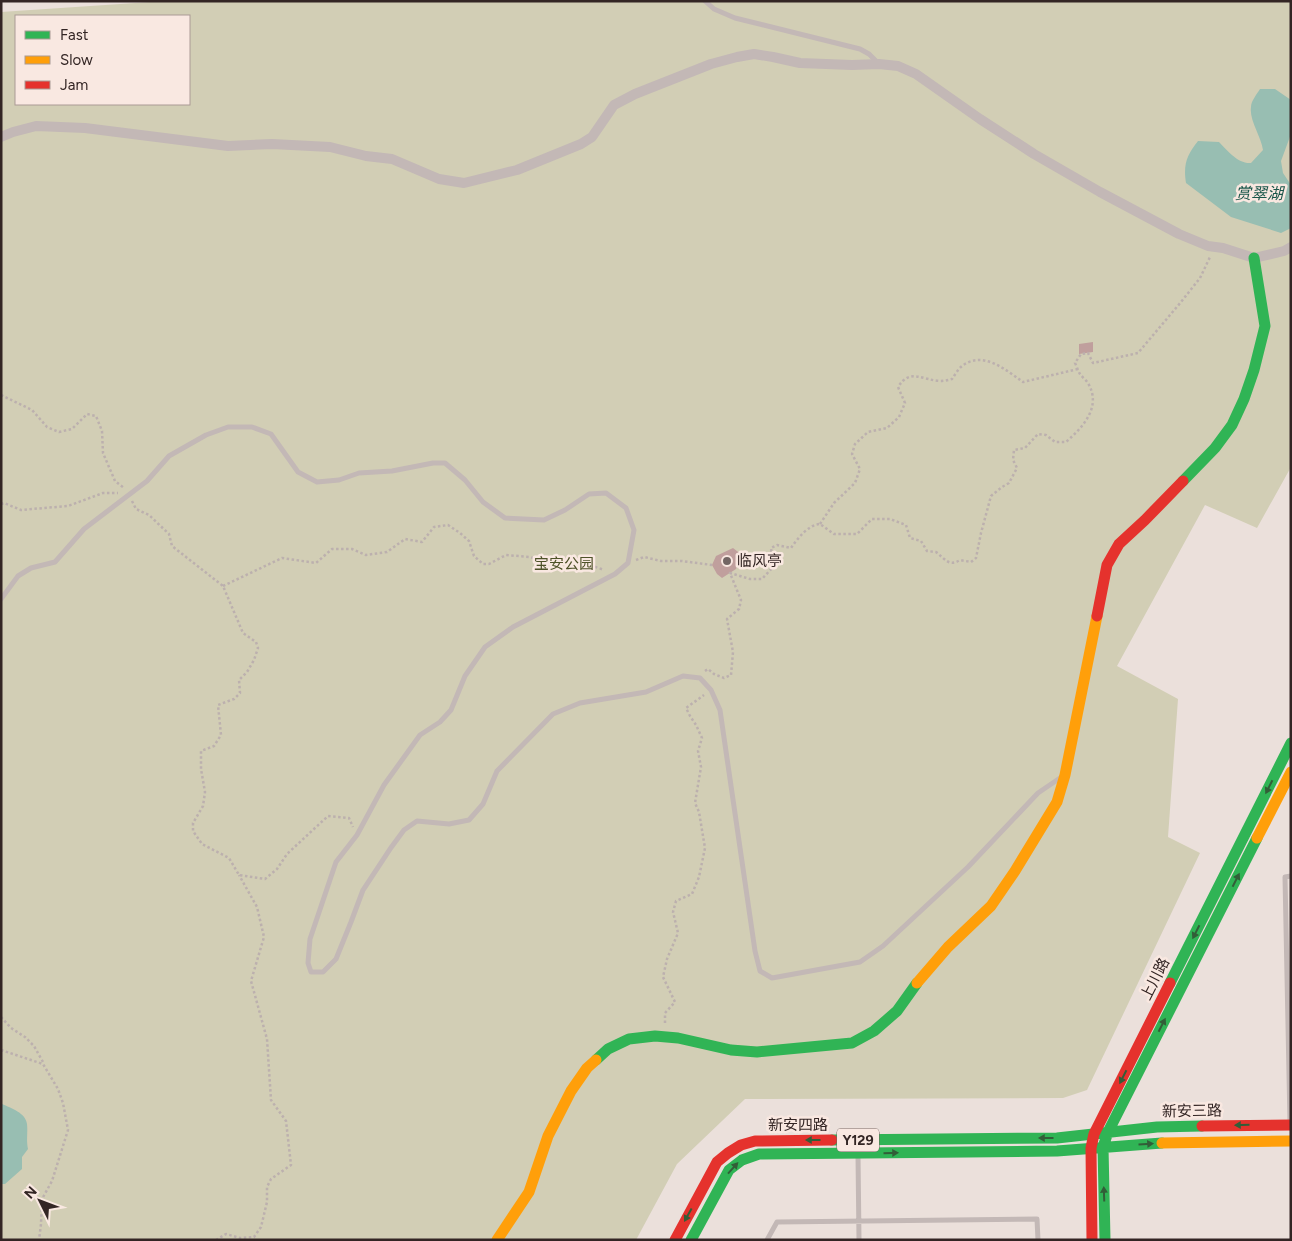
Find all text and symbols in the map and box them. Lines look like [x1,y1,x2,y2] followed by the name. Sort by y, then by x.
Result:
[15,15,190,105] legend
[60,26,89,44] text: Fast
[60,51,93,69] text: Slow
[60,76,88,94] text: Jam
[1235,184,1286,203] water label: 赏翠湖
[737,552,782,570] place label: 临风亭
[534,555,594,573] park label: 宝安公园
[721,555,733,567] marker: 临风亭
[1265,779,1273,794] one-way arrow
[1232,873,1240,887] one-way arrow
[1192,925,1200,939] one-way arrow
[1137,955,1173,1003] street label: 上川路
[1159,1018,1167,1032] one-way arrow
[1118,1070,1126,1084] one-way arrow
[1162,1101,1222,1121] street label: 新安三路
[768,1116,828,1134] street label: 新安四路
[1234,1121,1250,1129] one-way arrow
[837,1128,879,1152] road number: Y129
[1037,1134,1053,1142] one-way arrow
[805,1136,821,1144] one-way arrow
[1138,1140,1154,1148] one-way arrow
[883,1148,899,1156] one-way arrow
[727,1162,739,1174] one-way arrow
[15,1176,65,1226] north arrow
[21,1183,41,1202] text: N
[1100,1185,1108,1201] one-way arrow
[684,1209,693,1222] one-way arrow

